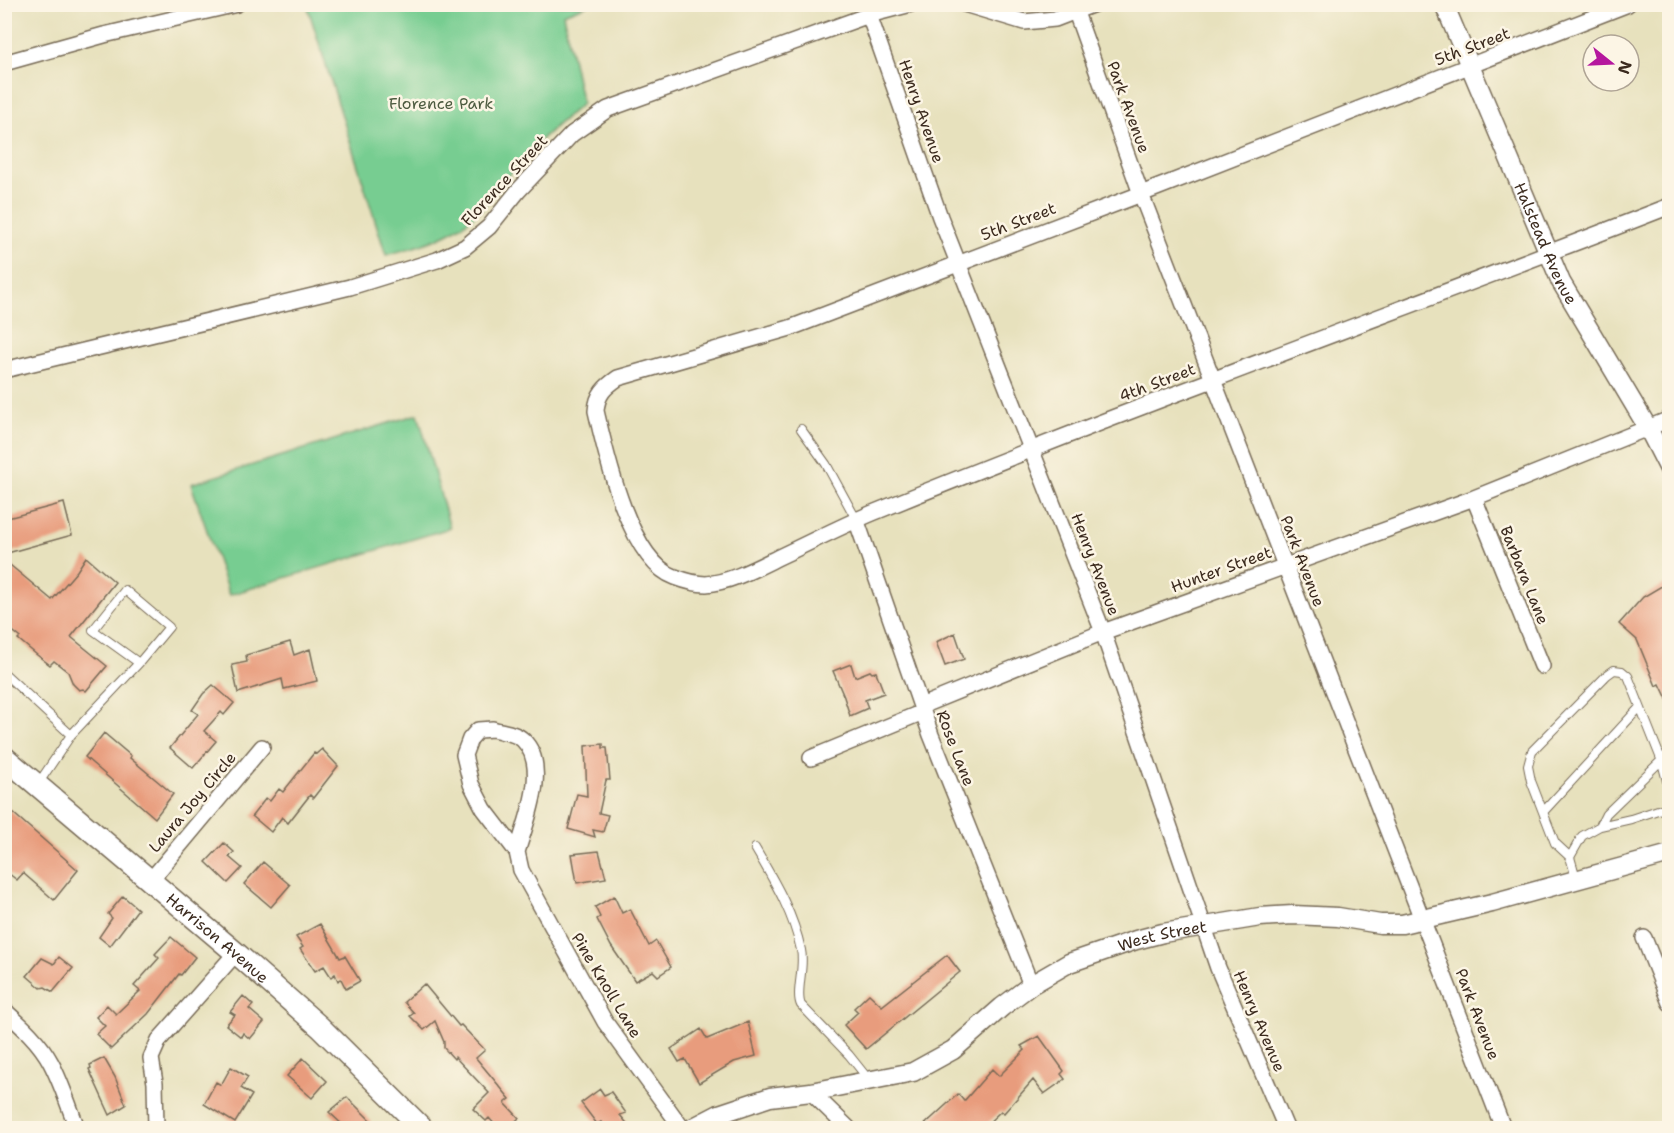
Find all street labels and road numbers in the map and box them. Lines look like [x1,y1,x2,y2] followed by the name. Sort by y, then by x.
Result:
[1432,23,1513,70] street label: 5th Street
[894,57,949,166] street label: Henry Avenue
[1102,58,1155,156] street label: Park Avenue
[457,130,552,230] street label: Florence Street
[1509,179,1582,308] street label: Halstead Avenue
[978,198,1059,245] street label: 5th Street
[1116,358,1198,407] street label: 4th Street
[1066,510,1125,618] street label: Henry Avenue
[1275,513,1330,610] street label: Park Avenue
[1495,523,1554,628] street label: Barbara Lane
[1168,542,1274,597] street label: Hunter Street
[931,707,980,789] street label: Rose Lane
[144,748,241,857] street label: Laura Joy Circle
[162,889,273,988] street label: Harrison Avenue
[1115,916,1208,957] street label: West Street
[567,929,646,1042] street label: Pine Knoll Lane
[1450,966,1505,1063] street label: Park Avenue
[1229,967,1290,1075] street label: Henry Avenue

